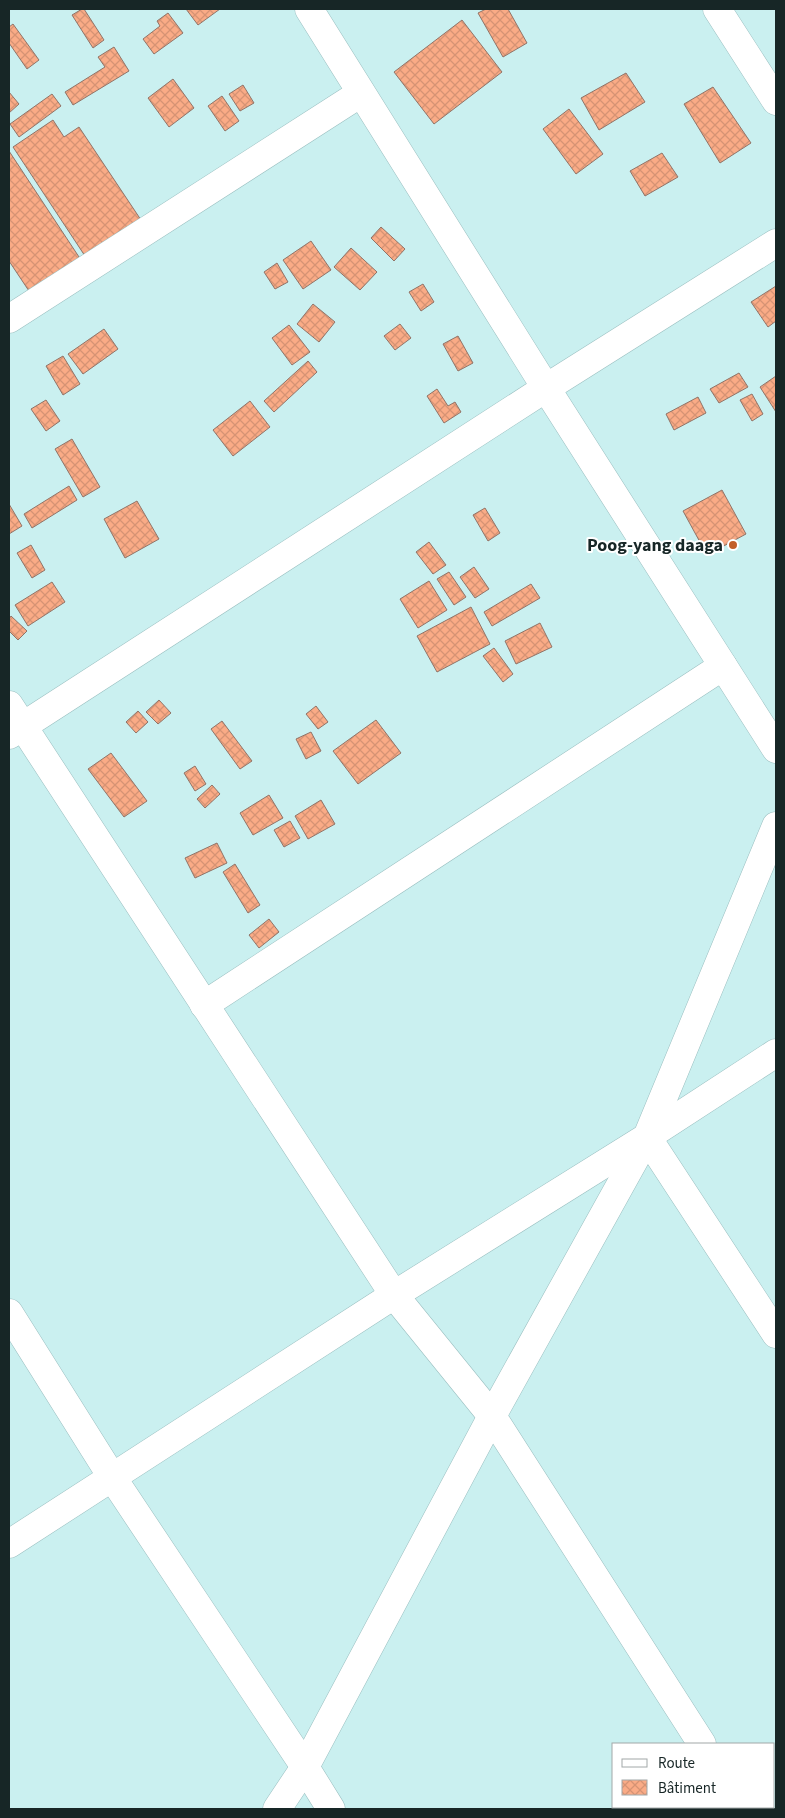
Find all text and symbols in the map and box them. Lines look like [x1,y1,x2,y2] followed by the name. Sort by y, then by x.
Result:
[587,533,723,558] place label: Poog-yang daaga
[727,539,739,551] marker: Poog-yang daaga
[612,1743,775,1808] legend
[658,1753,695,1774] text: Route
[658,1778,716,1799] text: Bâtiment

